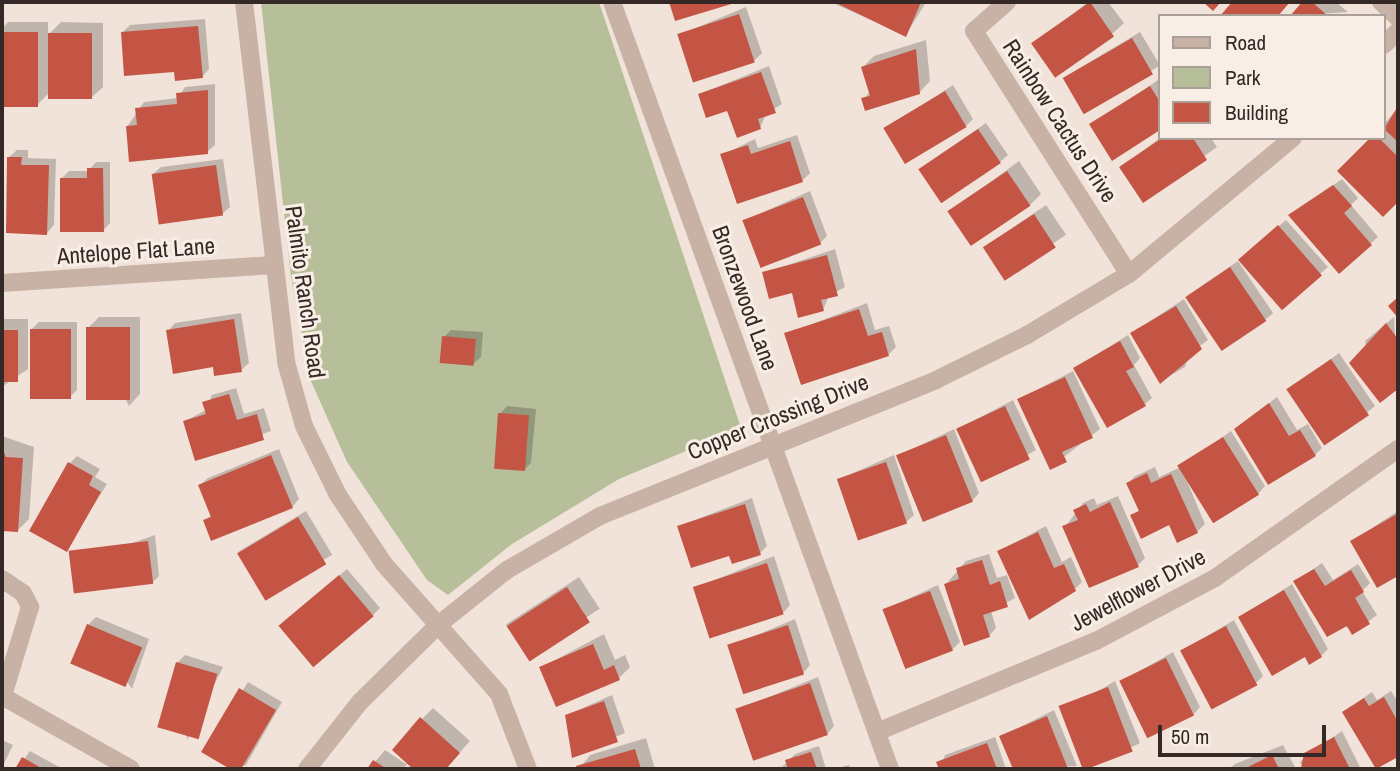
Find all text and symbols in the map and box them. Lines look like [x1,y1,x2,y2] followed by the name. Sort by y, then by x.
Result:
[1158,14,1386,140] legend
[1225,28,1266,57] text: Road
[997,34,1123,208] street label: Rainbow Cactus Drive
[1225,63,1260,92] text: Park
[1225,98,1288,127] text: Building
[279,204,331,380] street label: Palmito Ranch Road
[706,222,784,374] street label: Bronzewood Lane
[56,232,216,270] street label: Antelope Flat Lane
[683,368,873,466] street label: Copper Crossing Drive
[1066,543,1210,637] street label: Jewelflower Drive
[1162,712,1330,756] scale bar
[1171,722,1209,751] text: 50 m

